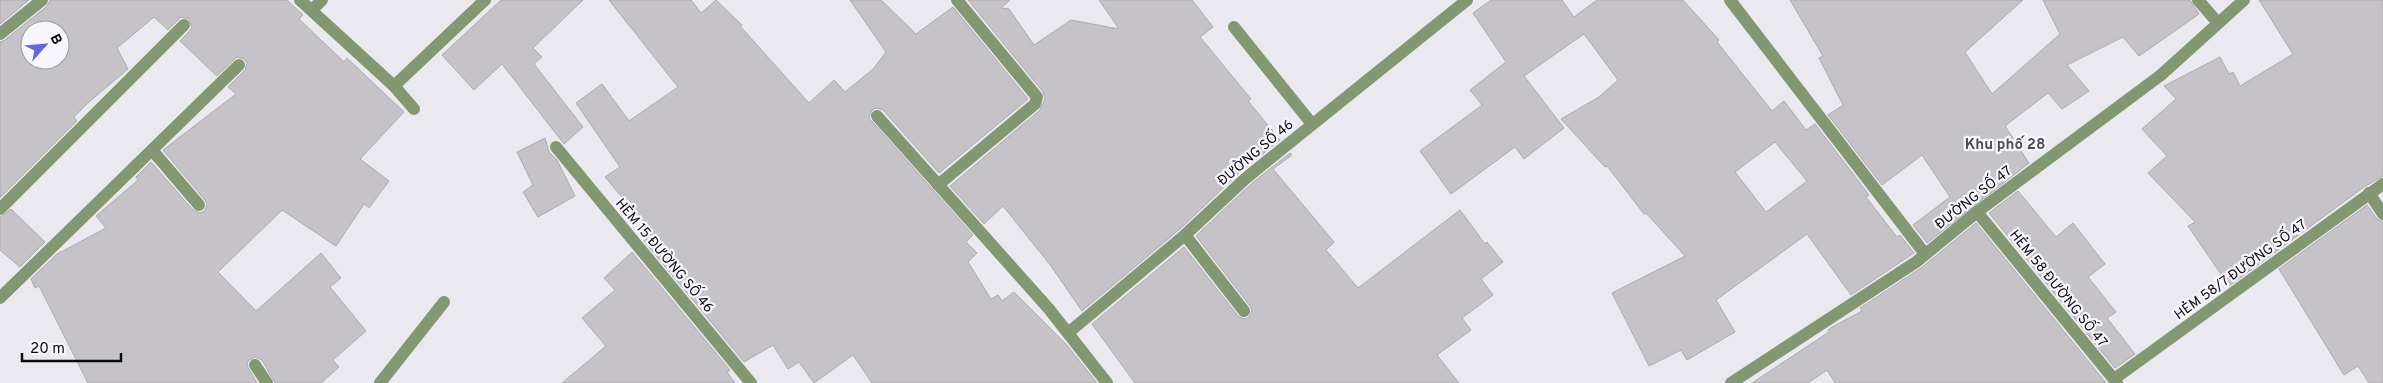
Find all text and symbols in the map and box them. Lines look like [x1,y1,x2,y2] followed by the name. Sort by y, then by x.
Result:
[20,20,70,70] north arrow
[45,32,65,48] text: B
[1213,114,1297,190] street label: ĐƯỜNG SỐ 46
[1965,135,2045,155] district label: Khu phố 28
[1930,161,2016,233] street label: ĐƯỜNG SỐ 47
[611,193,719,317] street label: HẺM 15 ĐƯỜNG SỐ 46
[2170,214,2310,324] street label: HẺM 58/7 ĐƯỜNG SỐ 47
[2005,225,2113,351] street label: HẺM 58 ĐƯỜNG SỐ 47
[22,330,121,362] scale bar
[30,340,65,359] text: 20 m

